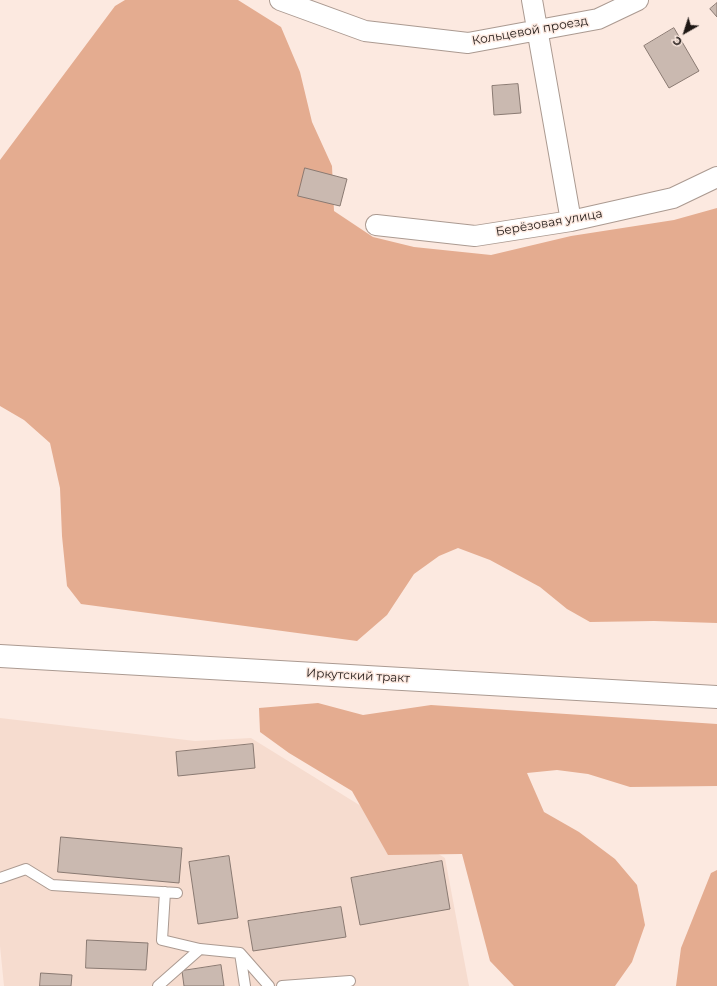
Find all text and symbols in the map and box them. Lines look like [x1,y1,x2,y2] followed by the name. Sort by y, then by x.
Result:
[665,12,705,52] north arrow
[471,14,589,48] street label: Кольцевой проезд
[670,33,685,49] text: С
[495,207,603,239] street label: Берёзовая улица
[306,666,410,686] street label: Иркутский тракт

